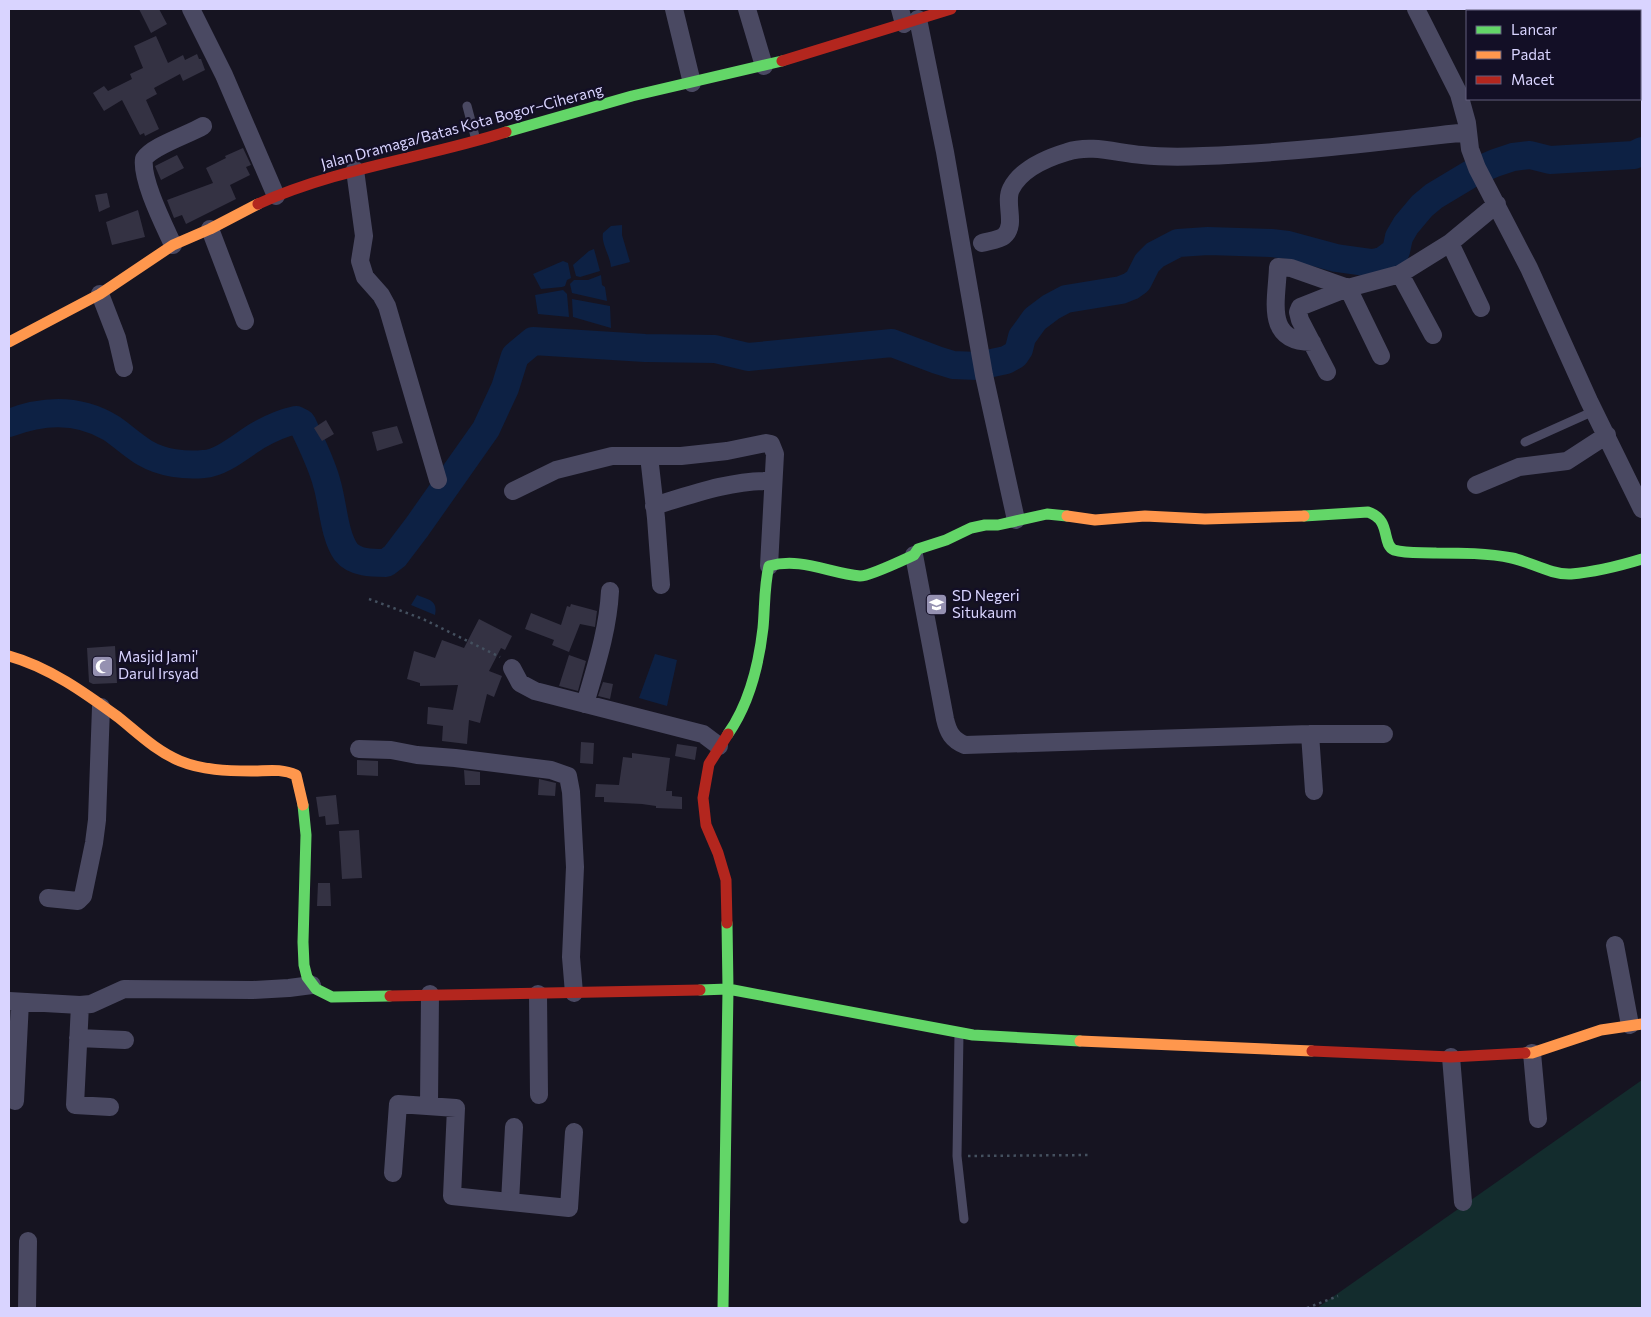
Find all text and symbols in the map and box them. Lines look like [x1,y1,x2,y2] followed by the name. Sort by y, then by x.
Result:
[1466,10,1641,100] legend
[1511,20,1557,38] text: Lancar
[1511,45,1551,63] text: Padat
[1511,70,1554,88] text: Macet
[319,80,605,172] street label: Jalan Dramaga/Batas Kota Bogor–Ciherang
[952,586,1020,621] place label: SD Negeri Situkaum
[924,593,948,617] school or university icon: SD Negeri Situkaum
[118,647,199,682] place label: Masjid Jami' Darul Irsyad
[90,654,114,678] mosque icon: Masjid Jami' Darul Irsyad

